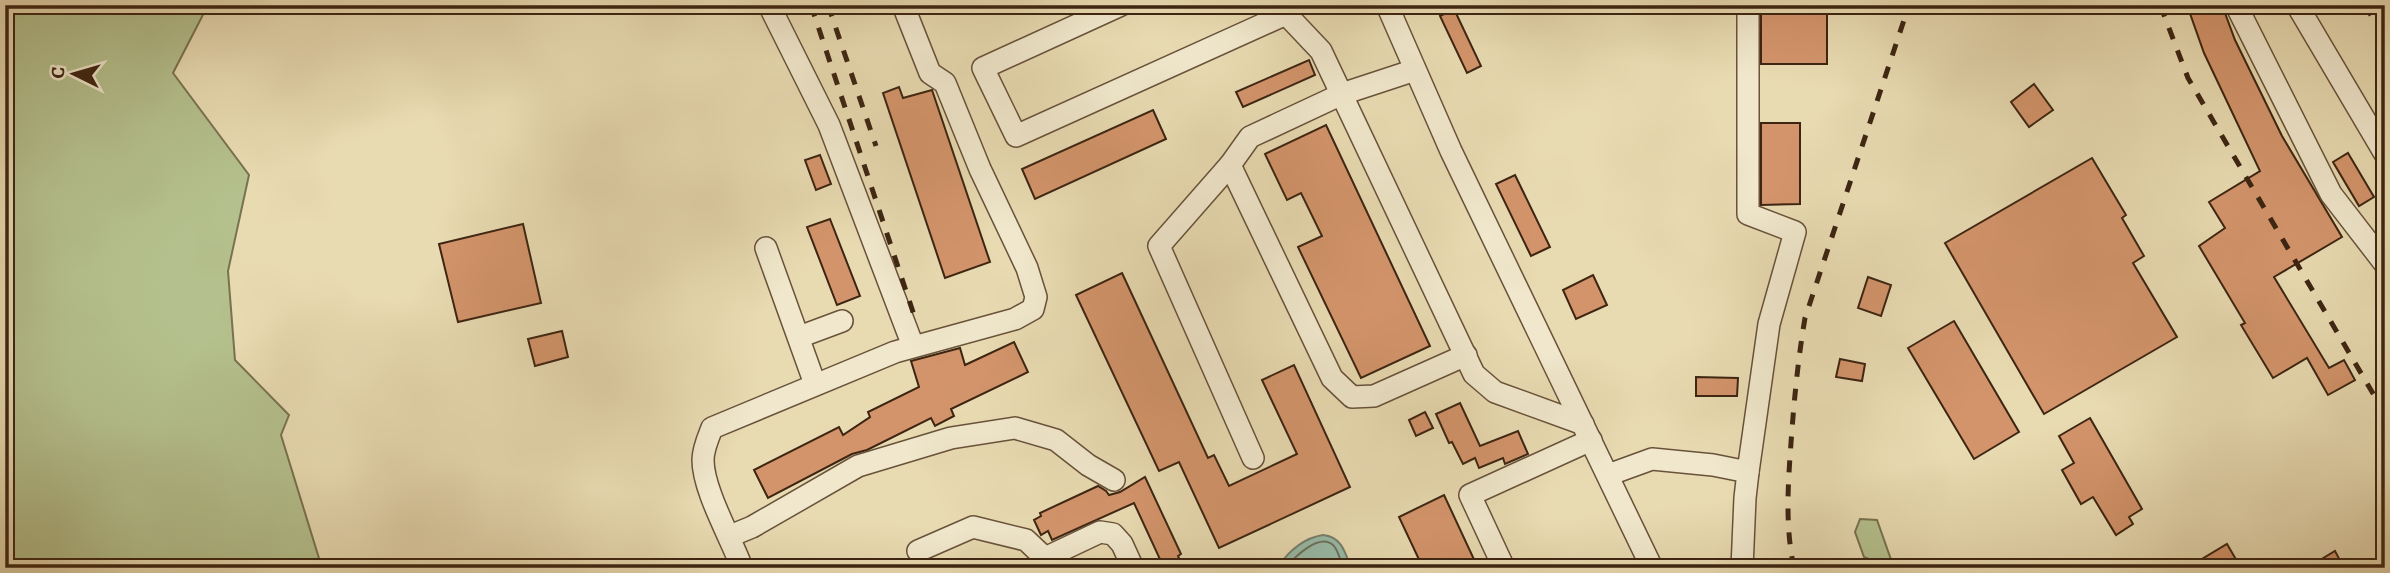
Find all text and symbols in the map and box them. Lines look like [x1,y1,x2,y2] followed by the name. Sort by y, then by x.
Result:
[38,38,108,108] north arrow
[45,66,72,80] text: С

